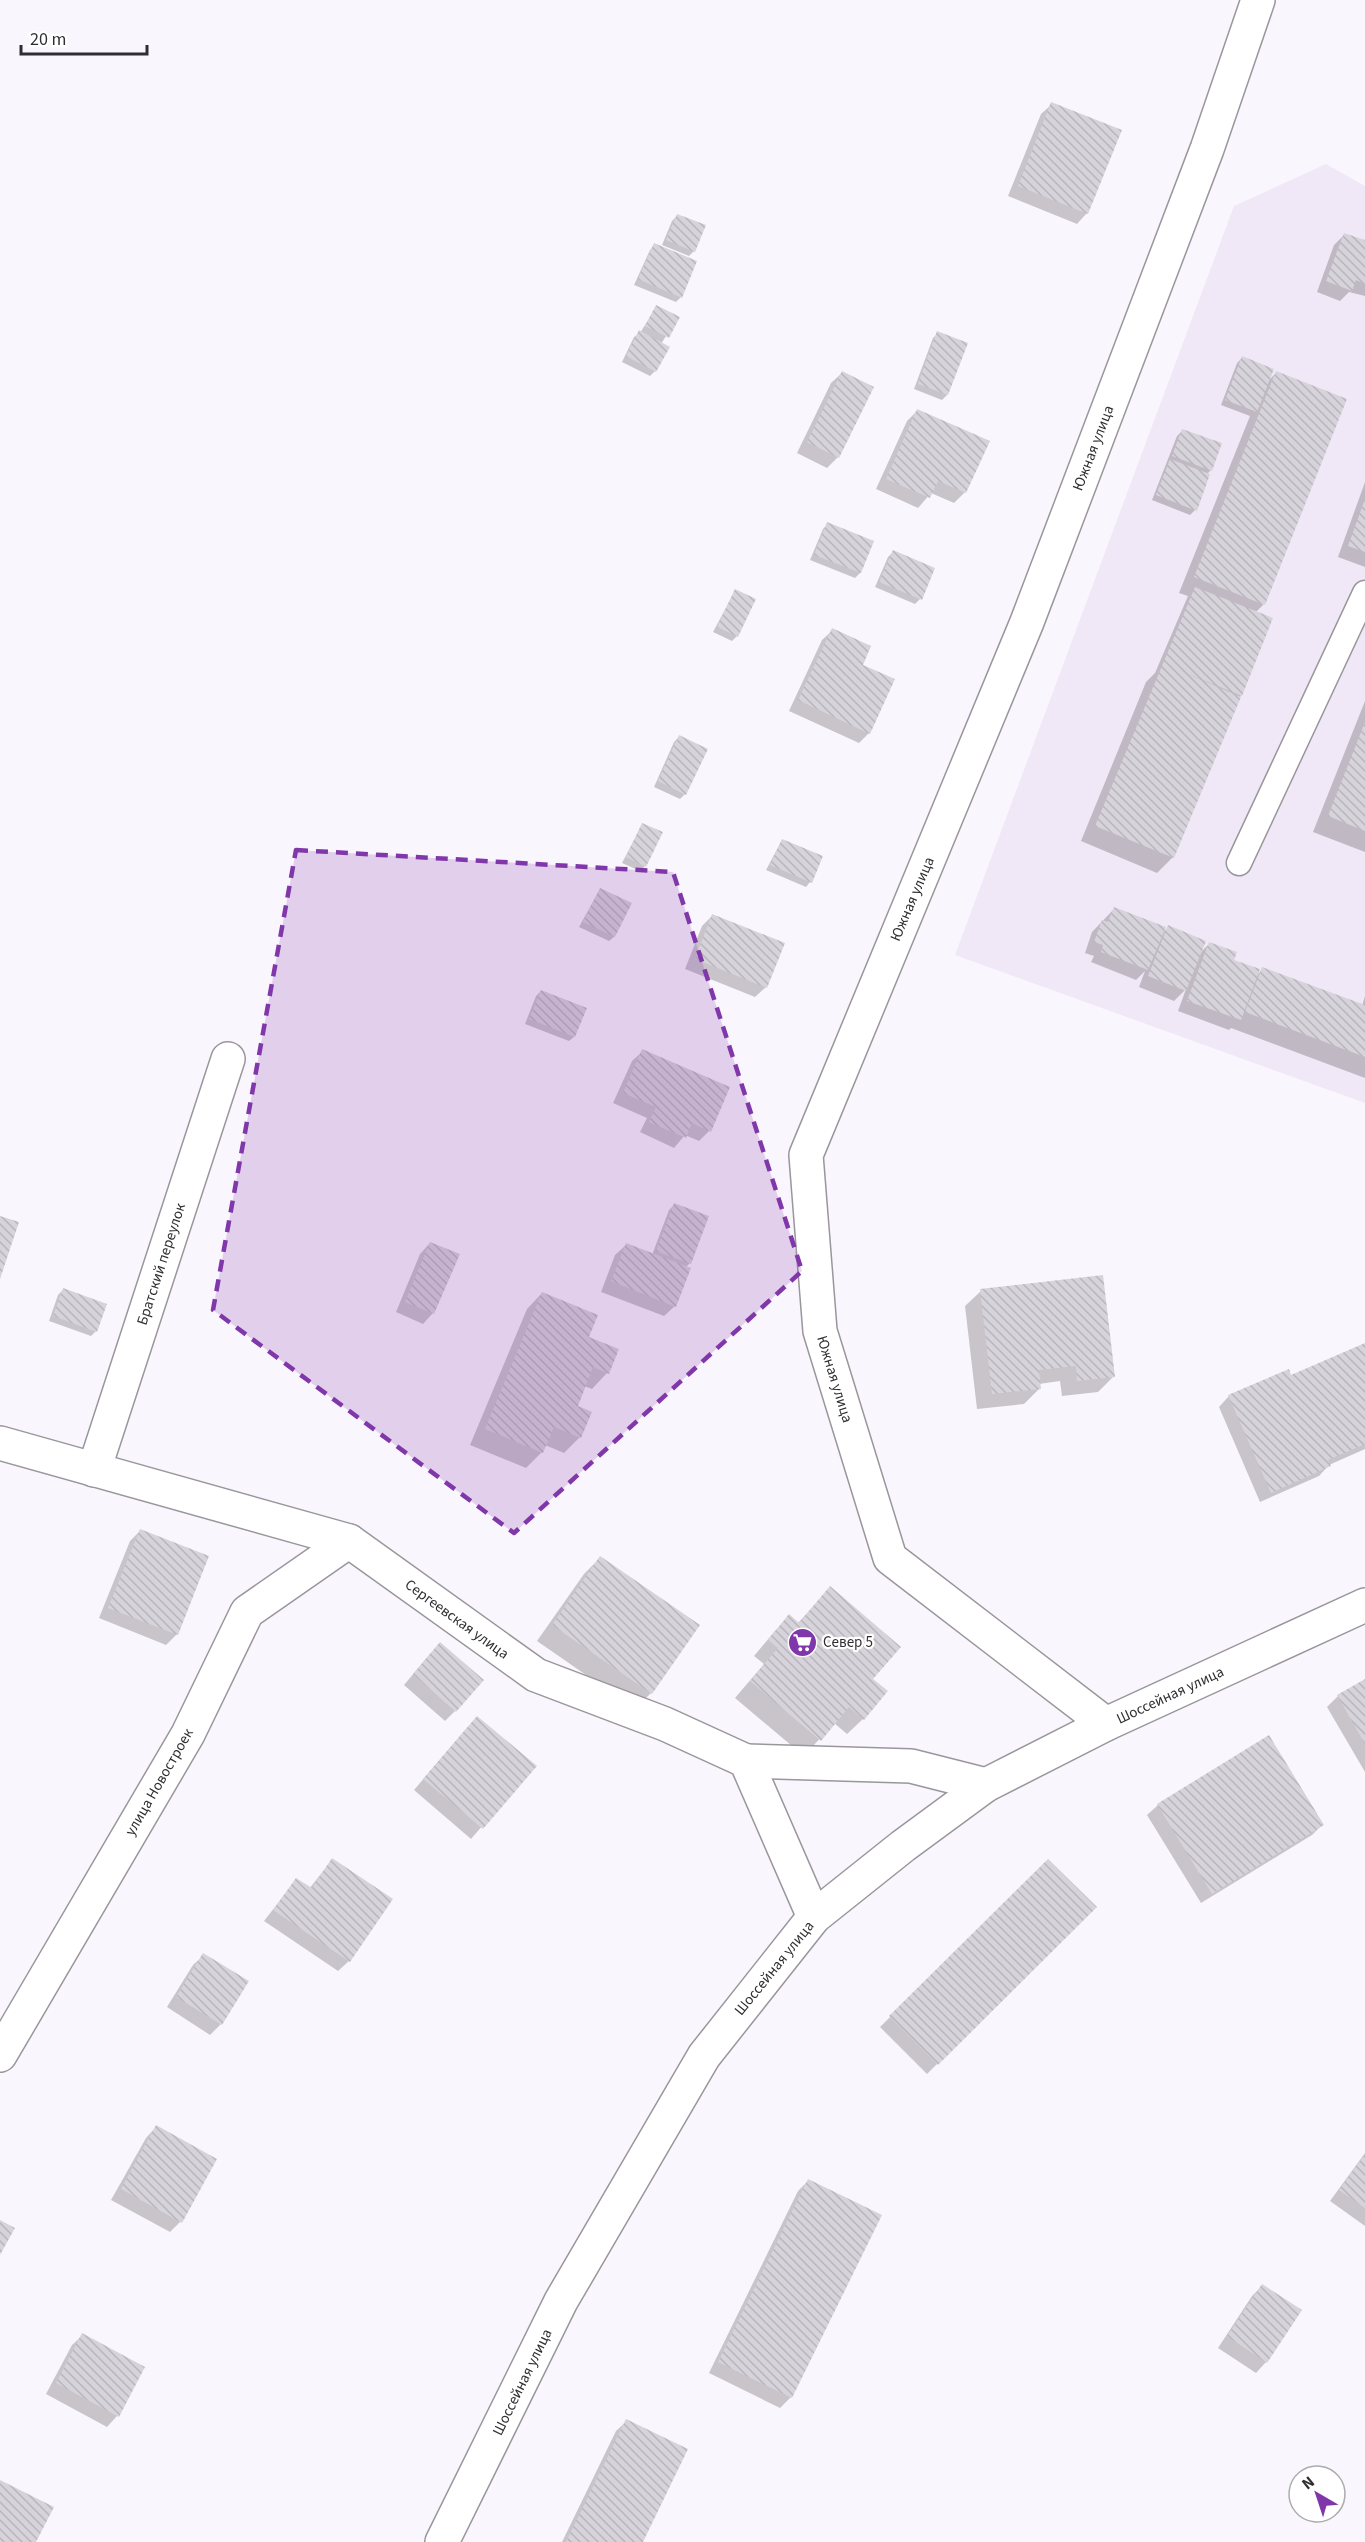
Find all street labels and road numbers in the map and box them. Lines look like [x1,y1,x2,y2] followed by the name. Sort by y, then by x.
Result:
[1068,402,1119,494] street label: Южная улица
[885,854,940,945] street label: Южная улица
[132,1200,191,1328] street label: Братский переулок
[811,1333,858,1425] street label: Южная улица
[400,1574,513,1664] street label: Сергеевская улица
[1113,1661,1227,1730] street label: Шоссейная улица
[120,1724,199,1840] street label: улица Новостроек
[730,1917,819,2020] street label: Шоссейная улица
[488,2325,557,2439] street label: Шоссейная улица

